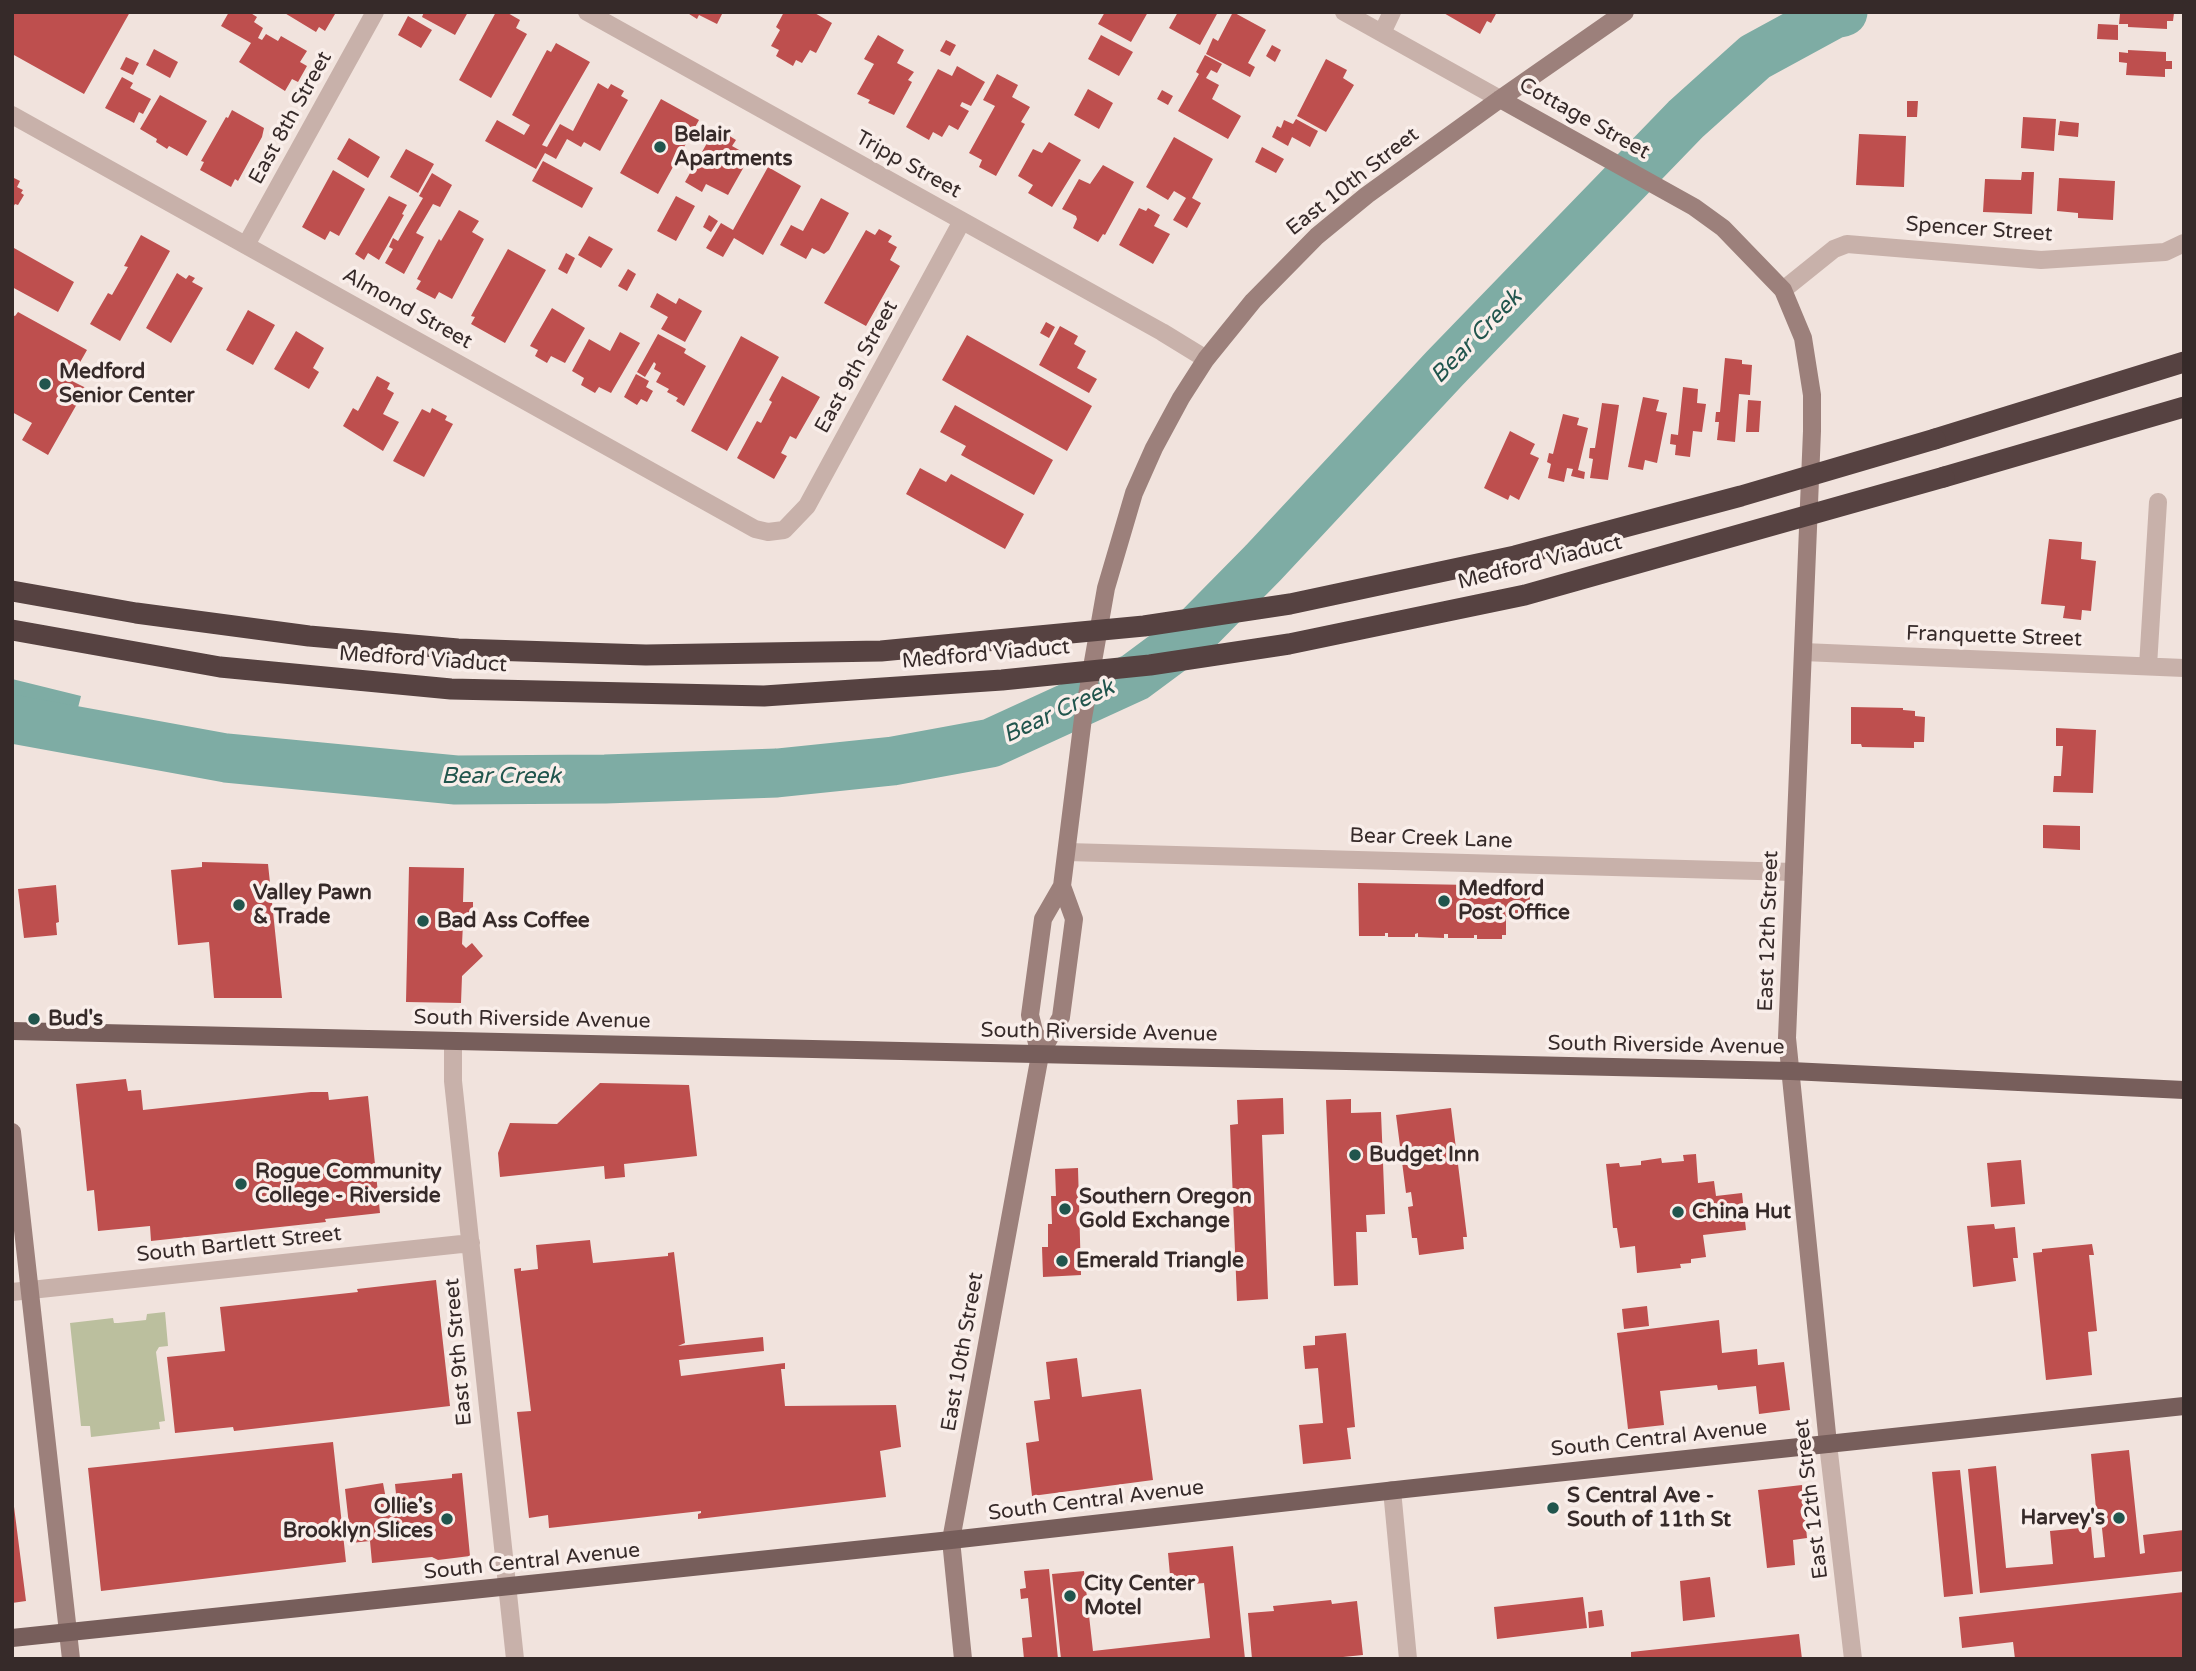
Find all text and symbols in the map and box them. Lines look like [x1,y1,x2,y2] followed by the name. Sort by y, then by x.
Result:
[244,47,338,189] street label: East 8th Street
[1514,73,1654,165] street label: Cottage Street
[674,122,792,172] place label: Belair Apartments
[1282,122,1424,242] street label: East 10th Street
[851,126,965,204] street label: Tripp Street
[652,139,668,155] marker: Belair Apartments
[1905,212,2053,248] street label: Spencer Street
[338,263,476,355] street label: Almond Street
[1426,284,1528,390] water label: Bear Creek
[810,296,904,438] street label: East 9th Street
[59,359,195,409] place label: Medford Senior Center
[37,376,53,392] marker: Medford Senior Center
[1455,530,1625,596] street label: Medford Viaduct
[1906,621,2082,653] street label: Franquette Street
[901,635,1071,675] street label: Medford Viaduct
[338,642,508,678] street label: Medford Viaduct
[999,674,1119,750] water label: Bear Creek
[441,763,561,791] water label: Bear Creek
[1349,824,1513,854] street label: Bear Creek Lane
[1754,850,1784,1012] street label: East 12th Street
[1458,876,1570,926] place label: Medford Post Office
[253,880,372,930] place label: Valley Pawn & Trade
[1436,893,1452,909] marker: Medford Post Office
[231,897,247,913] marker: Valley Pawn & Trade
[437,908,590,934] place label: Bad Ass Coffee
[415,913,431,929] marker: Bad Ass Coffee
[413,1005,651,1035] street label: South Riverside Avenue
[48,1006,103,1032] place label: Bud's
[26,1011,42,1027] marker: Bud's
[980,1018,1218,1048] street label: South Riverside Avenue
[1547,1031,1785,1061] street label: South Riverside Avenue
[1369,1142,1479,1168] place label: Budget Inn
[1347,1147,1363,1163] marker: Budget Inn
[255,1159,442,1209] place label: Rogue Community College - Riverside
[233,1176,249,1192] marker: Rogue Community College - Riverside
[1079,1184,1252,1234] place label: Southern Oregon Gold Exchange
[1692,1199,1791,1225] place label: China Hut
[1057,1201,1073,1217] marker: Southern Oregon Gold Exchange
[1670,1204,1686,1220] marker: China Hut
[135,1222,343,1268] street label: South Bartlett Street
[1076,1248,1244,1274] place label: Emerald Triangle
[1054,1253,1070,1269] marker: Emerald Triangle
[937,1270,989,1434] street label: East 10th Street
[440,1277,478,1427] street label: East 9th Street
[1550,1415,1768,1463] street label: South Central Avenue
[1790,1417,1834,1581] street label: East 12th Street
[987,1475,1205,1527] street label: South Central Avenue
[1567,1483,1731,1533] place label: S Central Ave - South of 11th St
[283,1494,433,1544] place label: Ollie's Brooklyn Slices
[1545,1500,1561,1516] marker: S Central Ave - South of 11th St
[2021,1505,2105,1531] place label: Harvey's
[2111,1510,2127,1526] marker: Harvey's
[439,1511,455,1527] marker: Ollie's Brooklyn Slices
[423,1538,641,1586] street label: South Central Avenue
[1084,1571,1195,1621] place label: City Center Motel
[1062,1588,1078,1604] marker: City Center Motel

